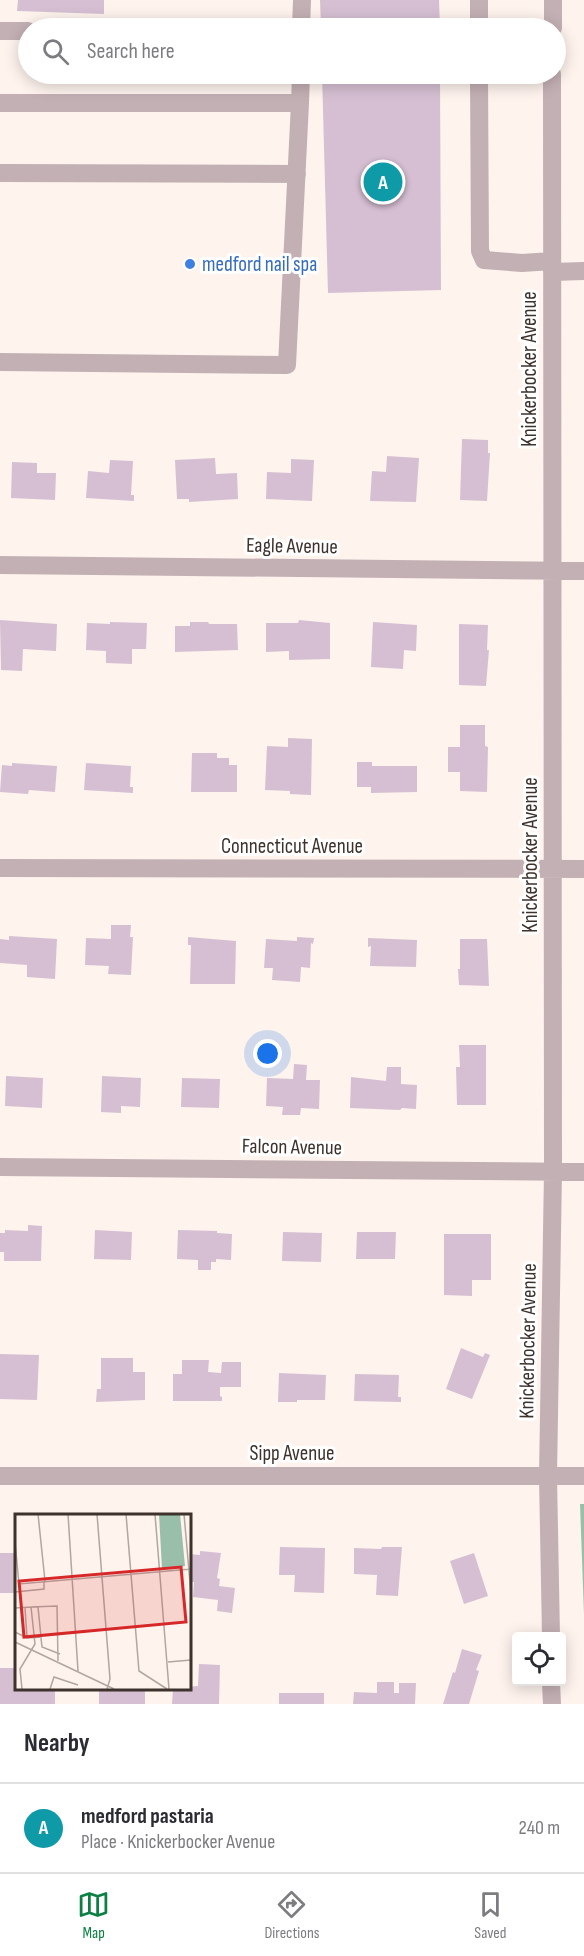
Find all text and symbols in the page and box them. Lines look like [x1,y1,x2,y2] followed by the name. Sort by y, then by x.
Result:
[18,18,566,84] search box
[39,35,72,68] icon: search
[87,38,174,65] text: Search here
[364,160,403,204] pin: A
[202,252,317,277] place label: medford nail spa
[183,257,197,271] marker: medford nail spa
[517,291,542,447] street label: Knickerbocker Avenue
[246,533,338,559] street label: Eagle Avenue
[518,777,543,933] street label: Knickerbocker Avenue
[221,834,363,859] street label: Connecticut Avenue
[253,1039,282,1068] your location
[242,1134,342,1160] street label: Falcon Avenue
[514,1263,542,1419] street label: Knickerbocker Avenue
[250,1441,334,1466] street label: Sipp Avenue
[15,1514,190,1689] inset map
[512,1632,566,1686] map controls
[512,1632,566,1686] button: locate
[24,1728,90,1759] text: Nearby
[81,1803,214,1830] text: medford pastaria
[39,1816,48,1840] text: A
[519,1816,560,1840] text: 240 m
[81,1830,275,1854] text: Place · Knickerbocker Avenue
[77,1888,110,1943] tab: Map
[264,1888,320,1943] tab: Directions
[474,1888,507,1943] tab: Saved

